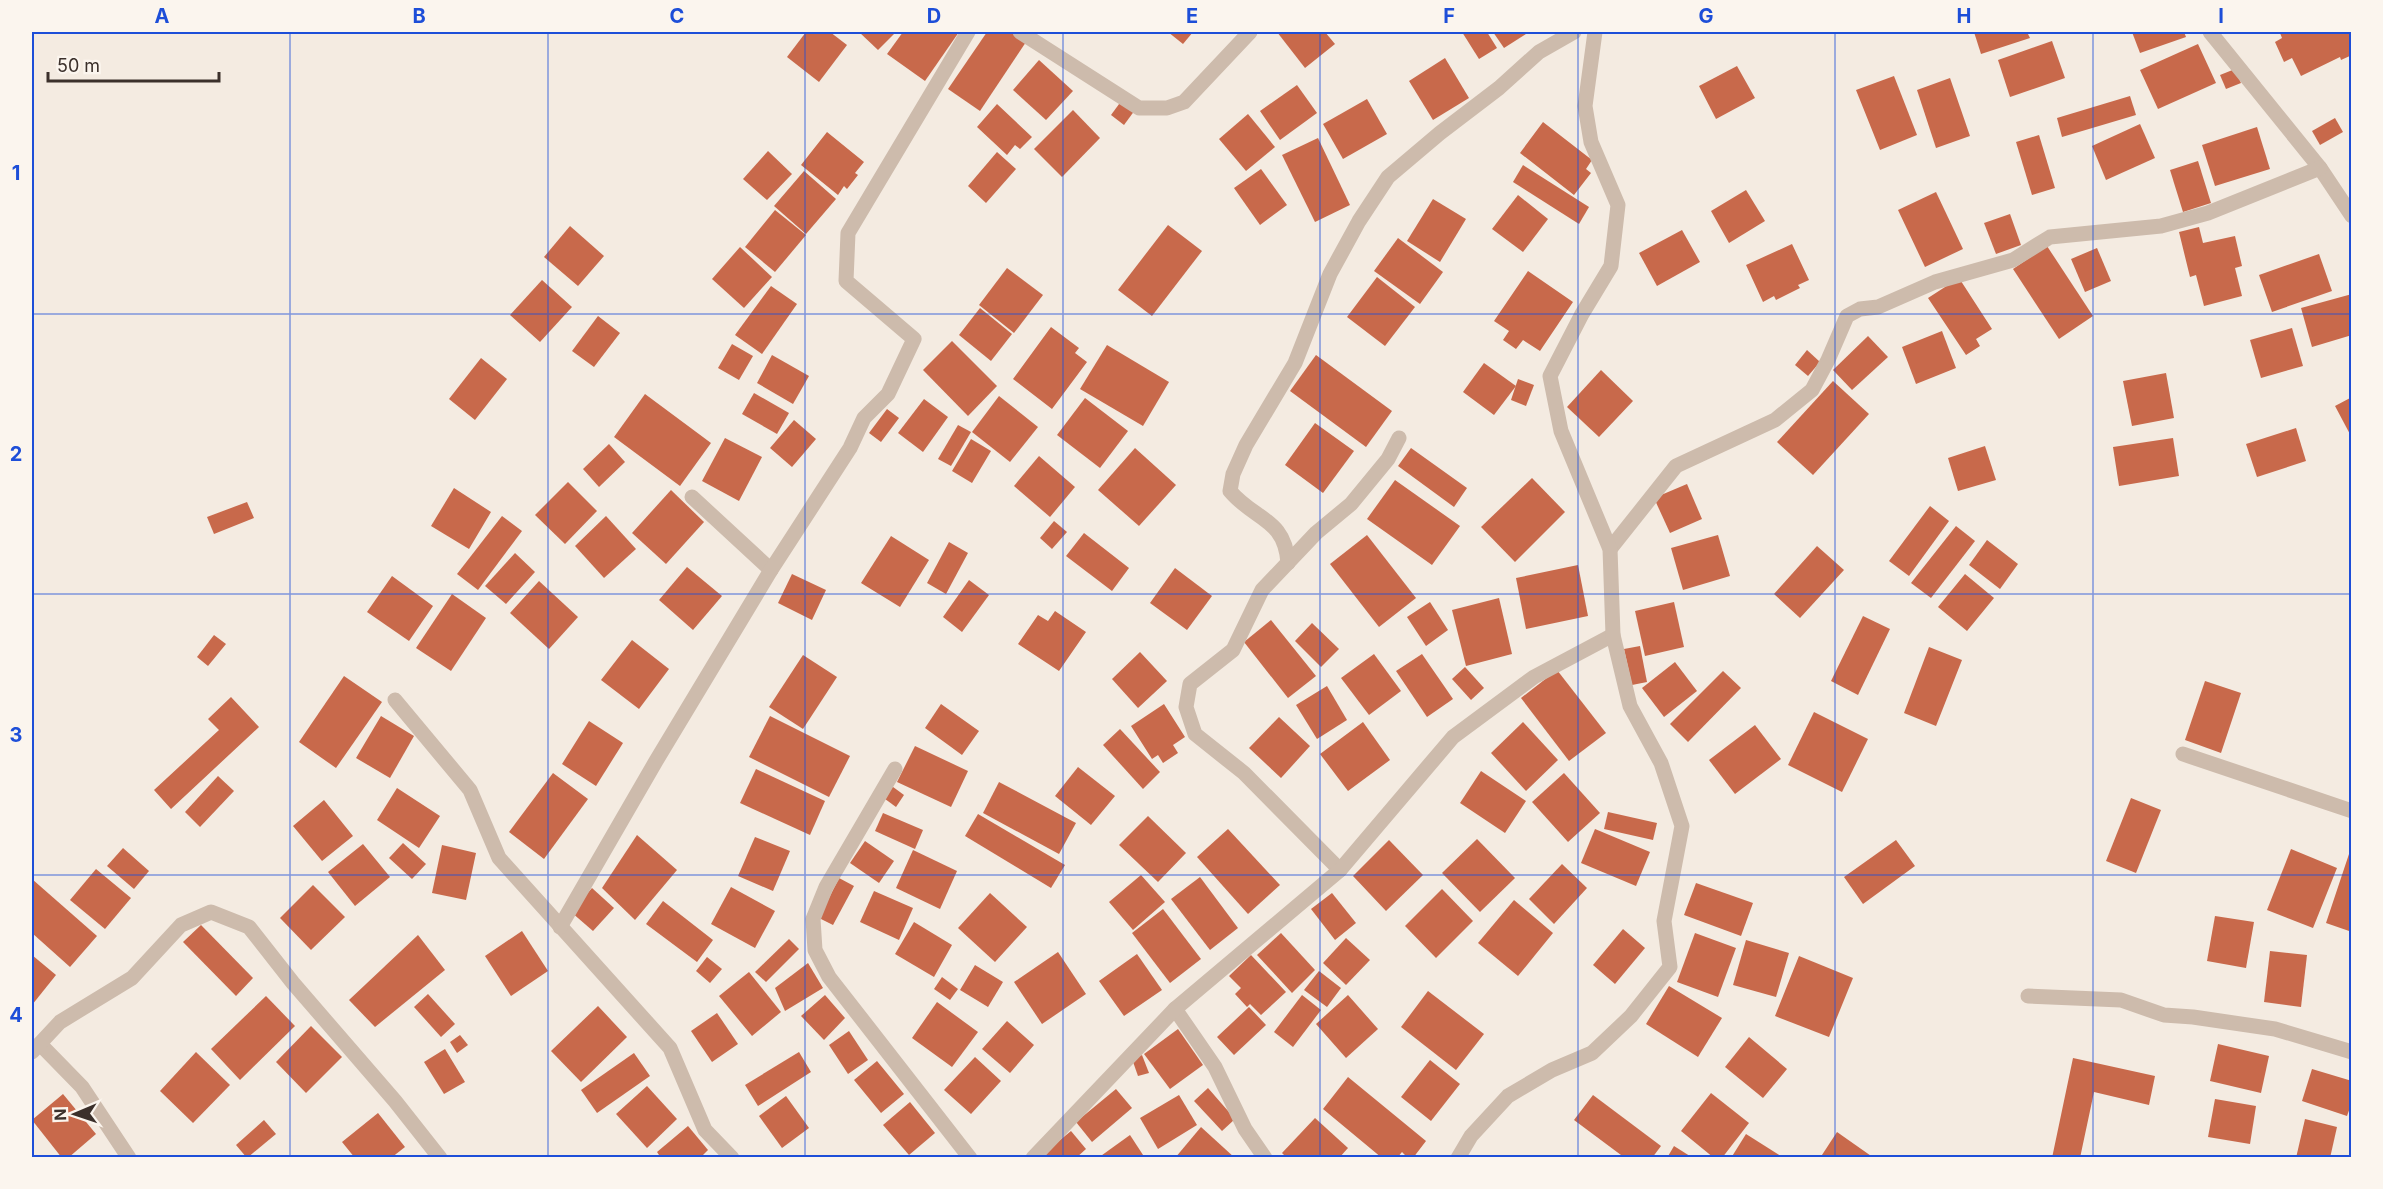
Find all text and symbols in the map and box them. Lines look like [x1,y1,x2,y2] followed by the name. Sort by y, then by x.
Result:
[155,4,170,28] text: A
[412,4,426,28] text: B
[670,4,684,28] text: C
[927,4,941,28] text: D
[1186,4,1198,28] text: E
[1443,4,1455,28] text: F
[1698,4,1714,28] text: G
[1957,4,1971,28] text: H
[2218,4,2224,28] text: I
[48,45,219,83] scale bar
[57,55,100,76] text: 50 m
[12,161,20,185] text: 1
[10,442,22,466] text: 2
[10,723,22,747] text: 3
[9,1003,23,1027] text: 4
[45,1084,105,1144] north arrow
[50,1108,70,1121] text: N

